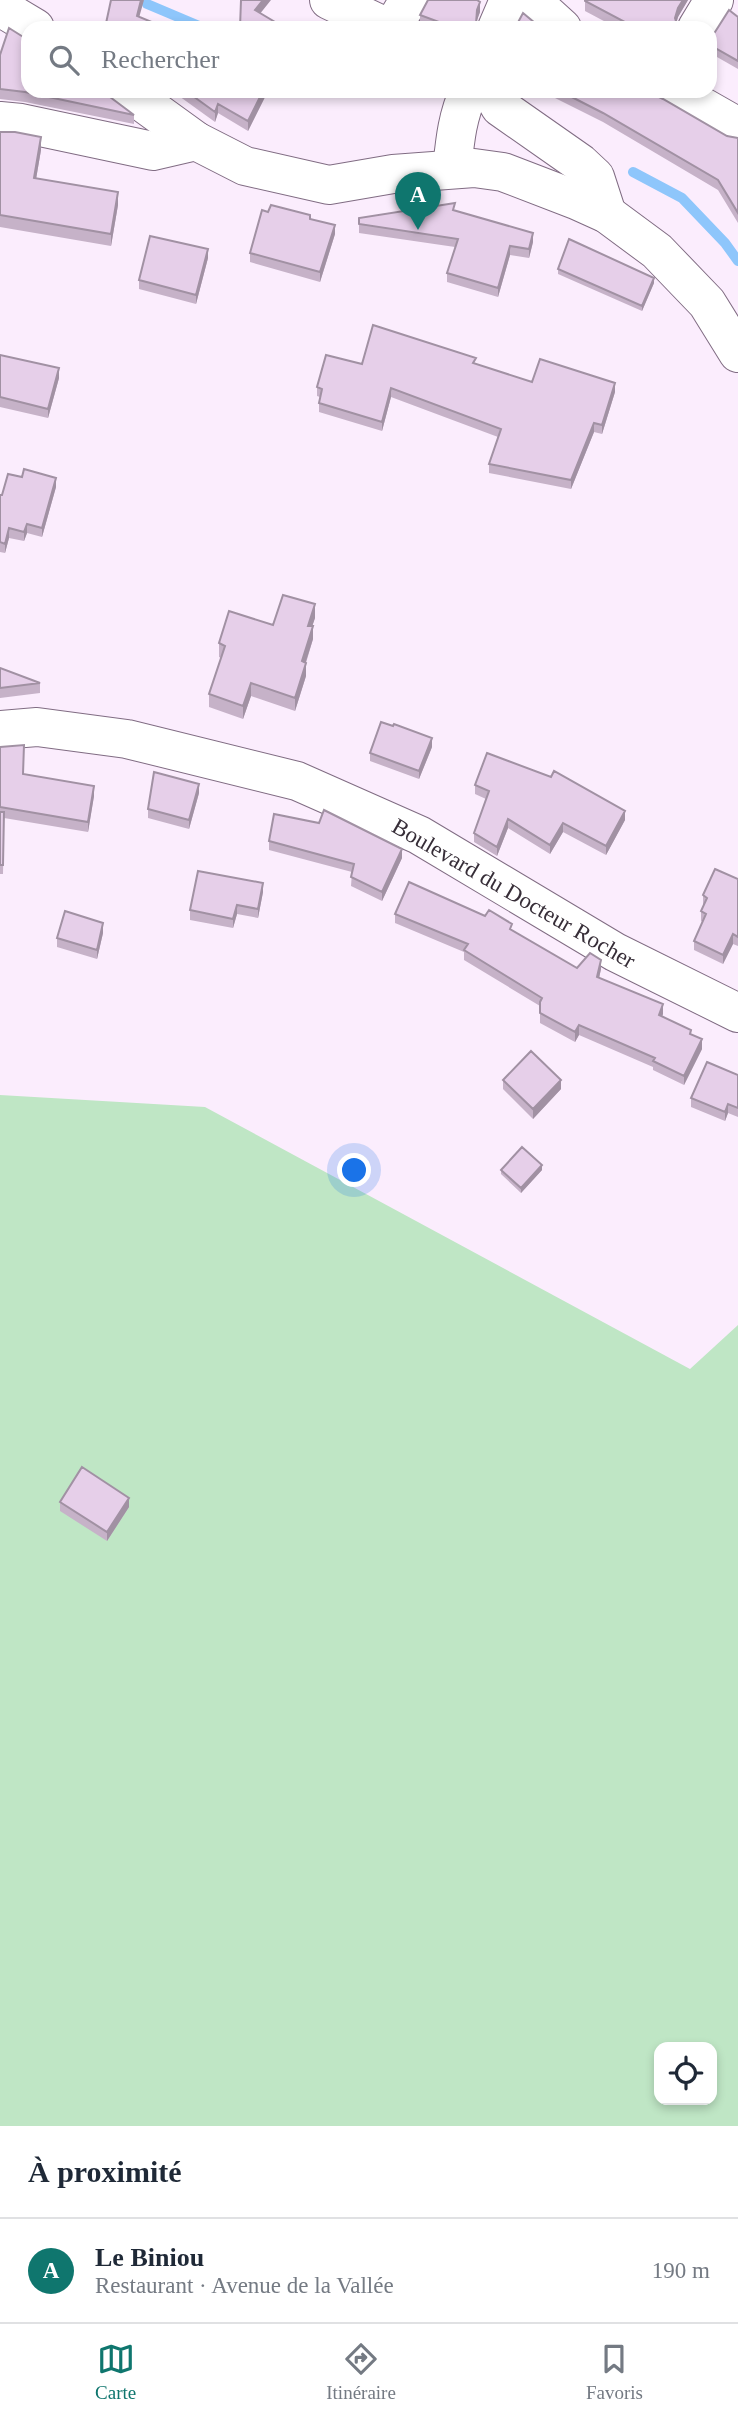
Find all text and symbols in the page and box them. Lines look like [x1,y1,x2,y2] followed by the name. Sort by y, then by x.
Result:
[21,21,717,98] search box
[45,41,83,79] icon: search
[101,45,219,74] text: Rechercher
[395,172,441,230] pin: A
[388,813,640,974] street label: Boulevard du Docteur Rocher
[337,1153,371,1187] your location
[654,2042,717,2105] map controls
[654,2042,717,2105] button: locate
[28,2155,182,2188] text: À proximité
[95,2243,204,2272] text: Le Biniou
[43,2258,59,2283] text: A
[652,2258,710,2283] text: 190 m
[95,2273,394,2298] text: Restaurant · Avenue de la Vallée
[95,2340,136,2404] tab: Carte
[326,2340,396,2404] tab: Itinéraire
[586,2340,643,2404] tab: Favoris

